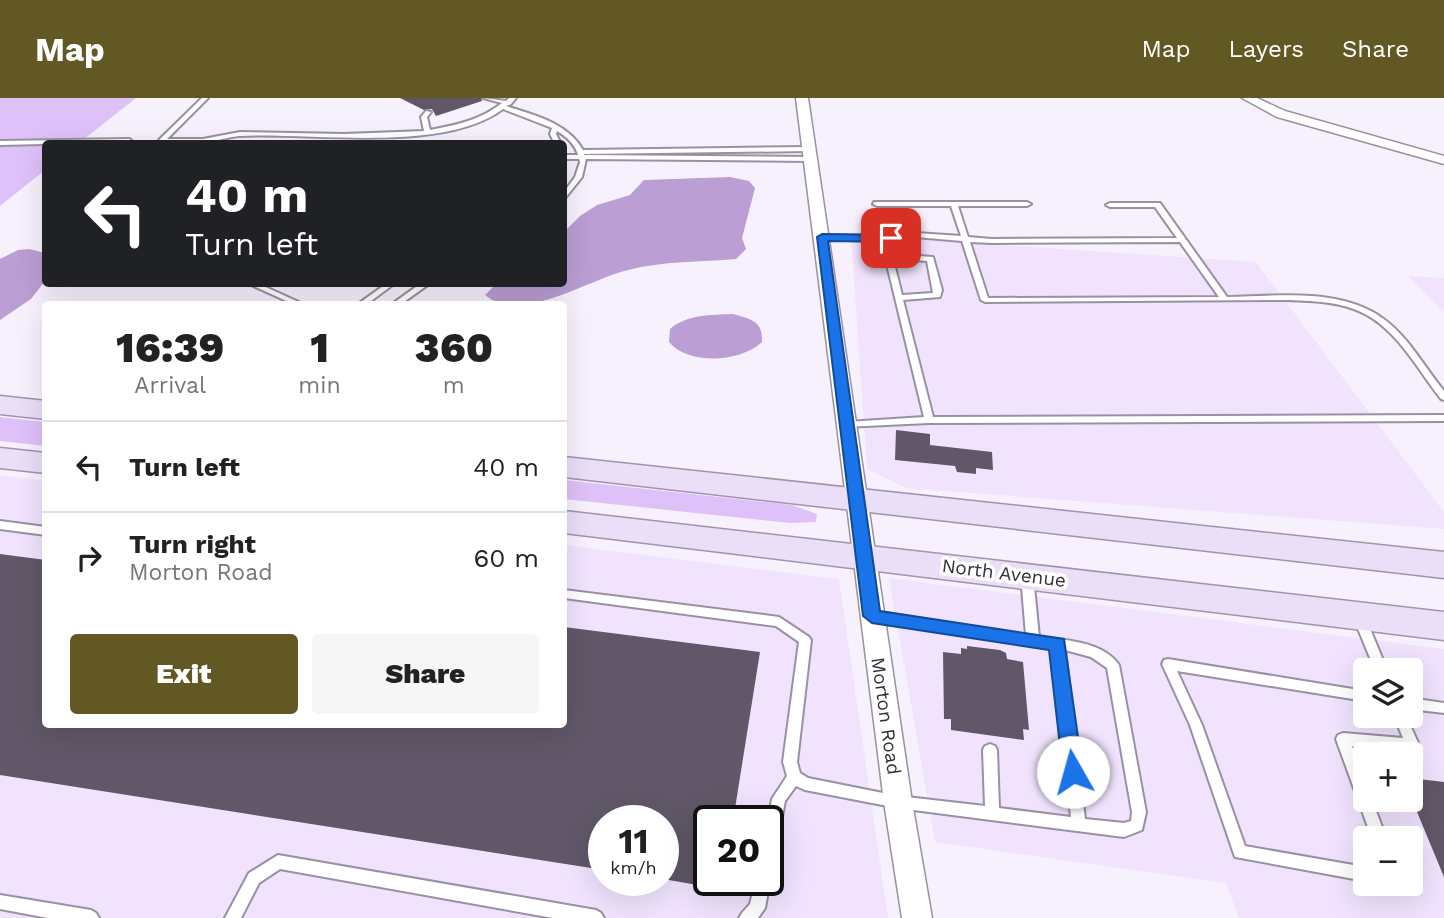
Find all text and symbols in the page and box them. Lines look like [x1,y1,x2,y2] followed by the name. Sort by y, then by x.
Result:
[35,30,105,69] text: Map
[1142,35,1190,63] text: Map
[1228,35,1304,63] text: Layers
[1342,35,1409,63] text: Share
[185,166,308,224] text: 40 m
[70,168,161,259] icon: left
[861,208,921,268] pin
[872,219,910,257] icon: arrive
[185,225,318,263] text: Turn left
[116,323,224,372] text: 16:39
[310,323,329,372] text: 1
[415,323,493,372] text: 360
[134,372,206,399] text: Arrival
[298,372,341,399] text: min
[443,372,465,399] text: m
[70,448,108,486] icon: left
[129,452,240,482] text: Turn left
[473,452,539,482] text: 40 m
[129,529,256,559] text: Turn right
[70,539,108,577] icon: right
[473,543,539,573] text: 60 m
[941,554,1067,592] street label: North Avenue
[129,559,273,586] text: Morton Road
[70,634,298,714] button: Exit
[312,634,539,714] button: Share
[866,656,906,776] street label: Morton Road
[1353,658,1423,896] map controls
[1353,658,1423,728] button: layers
[1036,735,1110,809] position arrow
[1353,742,1423,812] button: +
[693,805,784,896] speed limit sign: 20
[618,820,649,862] text: 11
[1353,826,1423,896] button: −
[610,857,657,878] text: km/h

